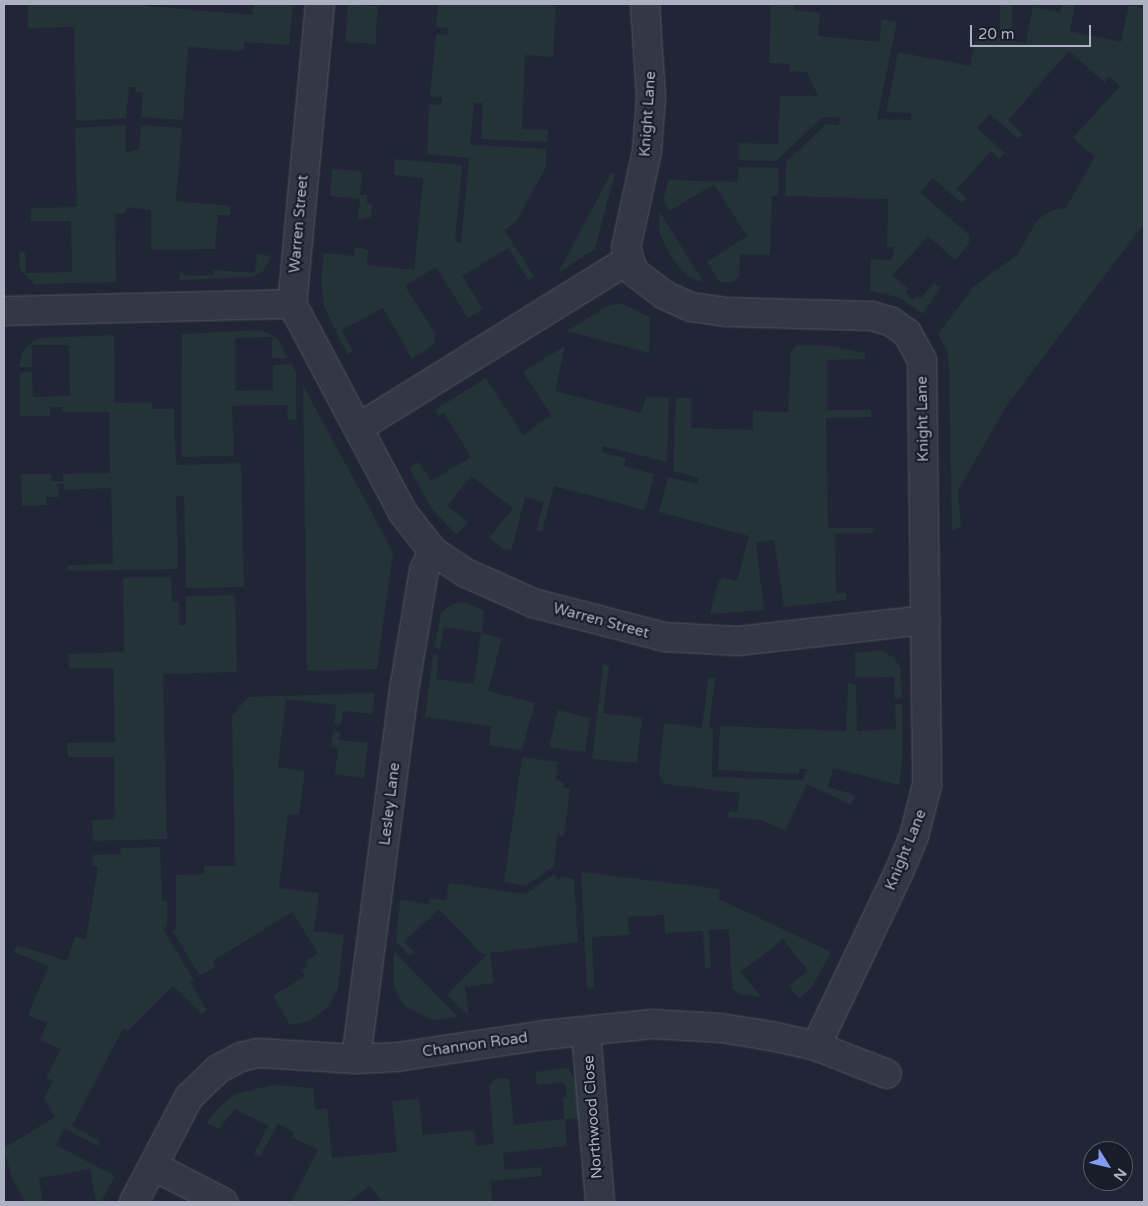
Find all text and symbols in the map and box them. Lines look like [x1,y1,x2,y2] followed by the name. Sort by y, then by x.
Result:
[973,15,1094,47] scale bar
[978,25,1015,43] text: 20 m
[636,71,660,157] street label: Knight Lane
[286,174,312,274] street label: Warren Street
[913,376,933,462] street label: Knight Lane
[551,600,651,642] street label: Warren Street
[376,762,404,846] street label: Lesley Lane
[882,807,930,893] street label: Knight Lane
[421,1029,529,1061] street label: Channon Road
[580,1055,606,1179] street label: Northwood Close
[1083,1141,1133,1191] north arrow
[1110,1165,1130,1184] text: N

